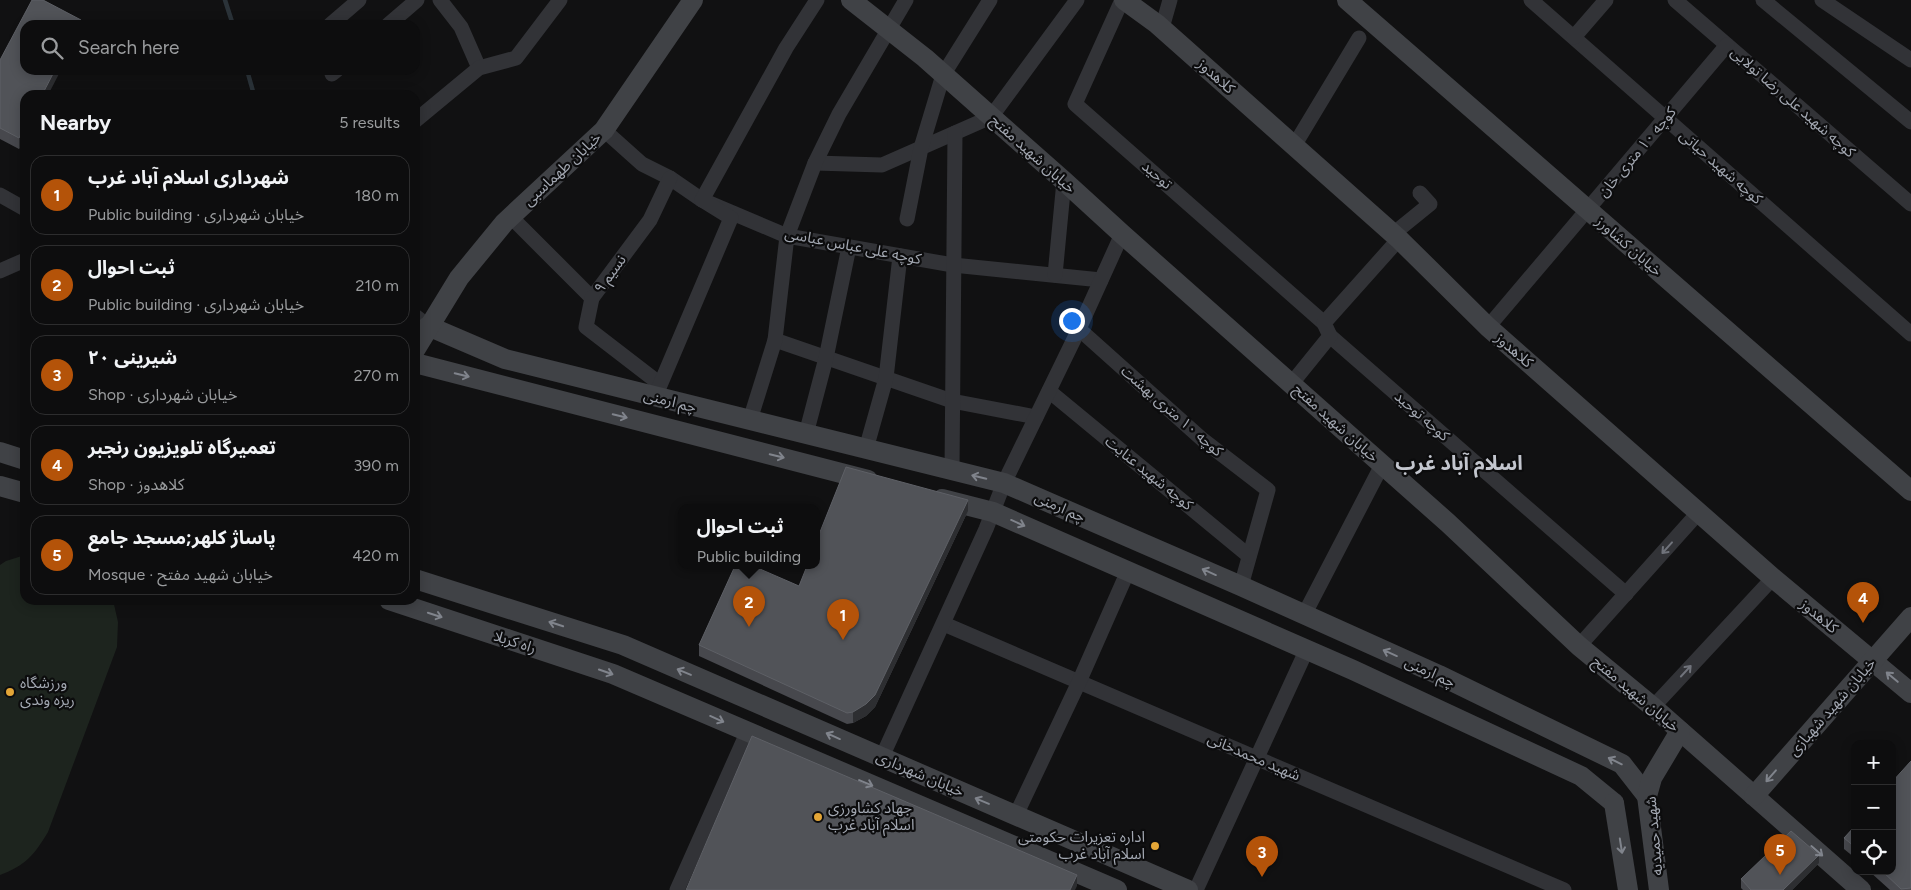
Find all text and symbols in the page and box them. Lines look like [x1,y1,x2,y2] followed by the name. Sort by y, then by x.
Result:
[20,20,420,75] search box
[38,34,66,62] icon: search
[78,36,180,59] text: Search here
[1726,43,1860,162] street label: کوچه شهید علی رضا تولایی
[1193,54,1239,98] street label: کلاهدوز
[1594,103,1681,201] street label: کوچه ۱۰ متری خان
[40,110,111,135] text: Nearby
[985,111,1079,199] street label: خیابان شهید مفتح
[339,113,400,132] text: 5 results
[1675,126,1767,209] street label: کوچه شهید حیاتی
[519,128,605,210] street label: خیابان طهماسبی
[1138,157,1176,193] street label: توحید
[88,166,289,189] text: شهرداری اسلام آباد غرب
[54,186,60,205] text: 1
[355,186,399,205] text: 180 m
[88,205,304,224] text: Public building · خیابان شهرداری
[1591,212,1666,280] street label: خیابان کشاورز
[783,224,924,269] street label: کوچه علی عباس عباسی
[590,251,632,298] street label: نسیم ۹
[88,256,175,279] text: ثبت احوال
[52,276,62,295] text: 2
[356,276,399,295] text: 210 m
[88,295,304,314] text: Public building · خیابان شهرداری
[1059,308,1085,334] your location
[1491,328,1537,372] street label: کلاهدوز
[88,346,177,369] text: شیرینی ۲۰
[1117,362,1227,462] street label: کوچه ۱۰ متری بهشت
[53,366,61,385] text: 3
[354,366,399,385] text: 270 m
[454,371,470,380] one-way arrow
[1288,380,1382,468] street label: خیابان شهید مفتح
[88,385,237,404] text: Shop · خیابان شهرداری
[641,386,698,418] street label: چم ارمنی
[1390,387,1454,446] street label: کوچه توحید
[611,412,627,421] one-way arrow
[1101,432,1197,515] street label: کوچه شهید عنایت
[88,436,276,459] text: تعمیرگاه تلویزیون رنجبر
[1395,451,1523,478] district label: اسلام آباد غرب
[769,452,785,461] one-way arrow
[52,456,62,475] text: 4
[353,456,399,475] text: 390 m
[971,472,987,481] one-way arrow
[88,475,184,494] text: Shop · کلاهدوز
[1031,488,1088,528] street label: چم ارمنی
[678,504,820,569] popup
[697,515,784,538] text: ثبت احوال
[1010,518,1025,528] one-way arrow
[88,526,276,549] text: پاساژ کلهر;مسجد جامع
[1661,542,1673,555] one-way arrow
[52,546,62,565] text: 5
[352,546,399,565] text: 420 m
[697,547,801,566] text: Public building
[88,565,273,584] text: Mosque · خیابان شهید مفتح
[1202,567,1217,577] one-way arrow
[1847,582,1879,623] pin: 4
[733,586,765,627] pin: 2
[1796,594,1842,638] street label: کلاهدوز
[827,599,859,640] pin: 1
[427,611,443,621] one-way arrow
[549,619,565,629] one-way arrow
[492,627,538,657] street label: راه کربلا
[1383,648,1398,657] one-way arrow
[1587,652,1683,738] street label: خیابان شهید مفتح
[1401,653,1458,693] street label: چم ارمنی
[1785,654,1879,760] street label: خیابان شهید شهبازی
[1681,665,1692,678] one-way arrow
[677,666,692,676] one-way arrow
[598,668,613,677] one-way arrow
[1886,671,1899,682] one-way arrow
[20,674,75,709] place label: ورزشگاه ریزه وندی
[4,686,16,698] marker: ورزشگاه ریزه وندی
[709,715,724,725] one-way arrow
[1205,729,1303,785] street label: شهید محمدخانی
[826,730,841,740] one-way arrow
[1851,740,1896,875] map controls
[1851,740,1896,785] button: +
[873,747,967,801] street label: خیابان شهرداری
[1608,756,1623,765] one-way arrow
[1766,769,1777,782] one-way arrow
[858,779,873,789] one-way arrow
[1851,785,1896,830] button: −
[975,795,990,805] one-way arrow
[1642,795,1666,876] street label: شهید حمیدیه
[828,799,914,836] place label: جهاد کشاورزی اسلام آباد غرب
[812,811,824,823] marker: جهاد کشاورزی اسلام آباد غرب
[1018,828,1145,865] place label: اداره تعزیرات حکومتی اسلام آباد غرب
[1851,830,1896,875] button: locate
[1764,834,1796,875] pin: 5
[1246,836,1278,877] pin: 3
[1616,838,1626,854] one-way arrow
[1149,840,1161,852] marker: اداره تعزیرات حکومتی اسلام آباد غرب
[1810,846,1823,857] one-way arrow

